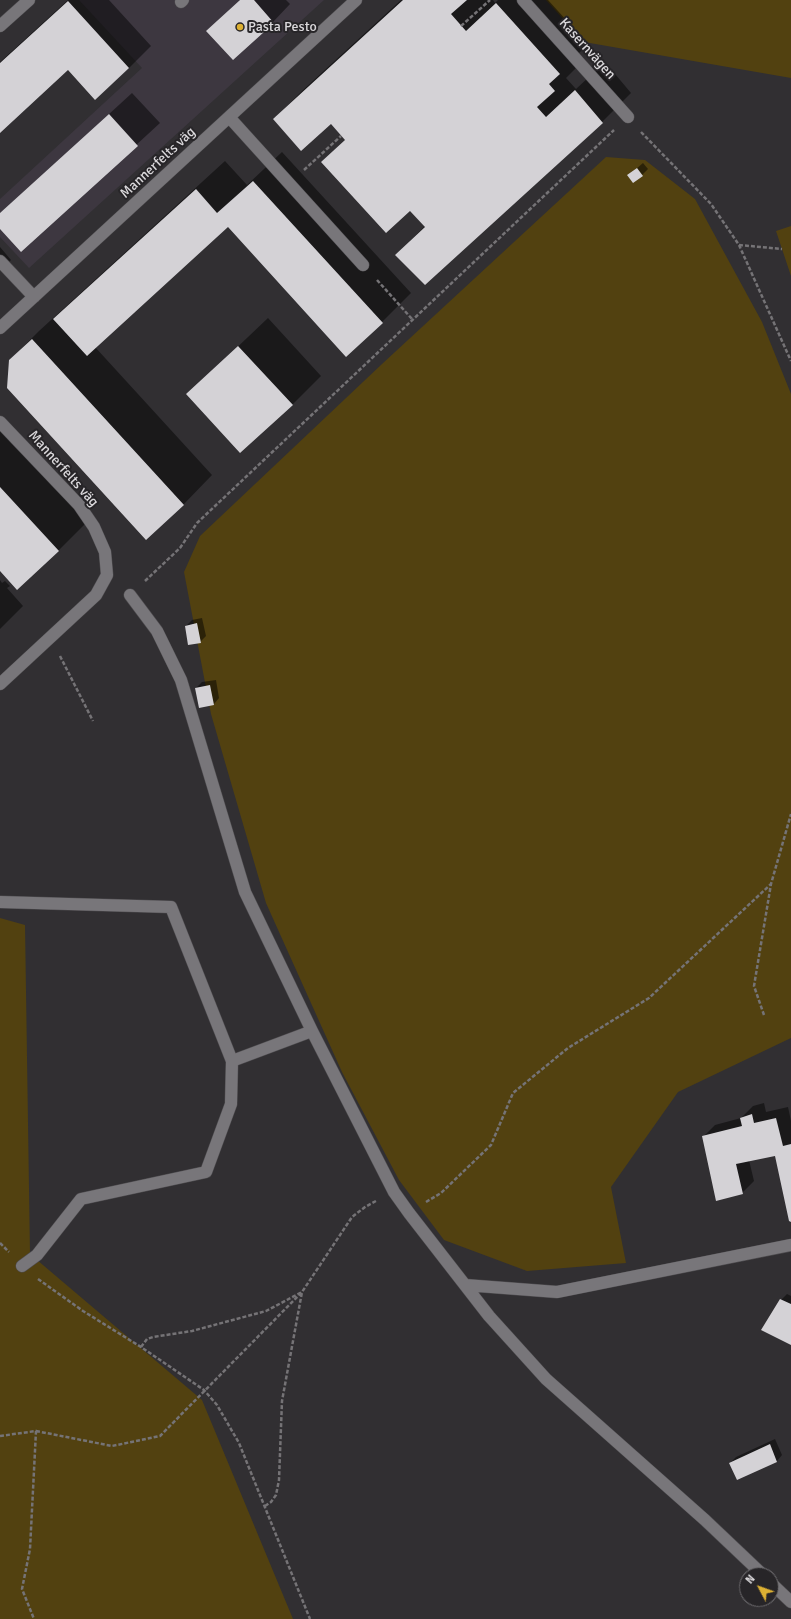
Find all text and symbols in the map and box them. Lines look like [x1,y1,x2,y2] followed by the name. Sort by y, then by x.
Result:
[555,15,619,83] street label: Kasernvägen
[248,19,317,35] place label: Pasta Pesto
[235,22,245,32] marker: Pasta Pesto
[117,124,199,202] street label: Mannerfelts väg
[24,427,102,511] street label: Mannerfelts väg
[739,1567,779,1607] north arrow
[743,1572,758,1587] text: N

